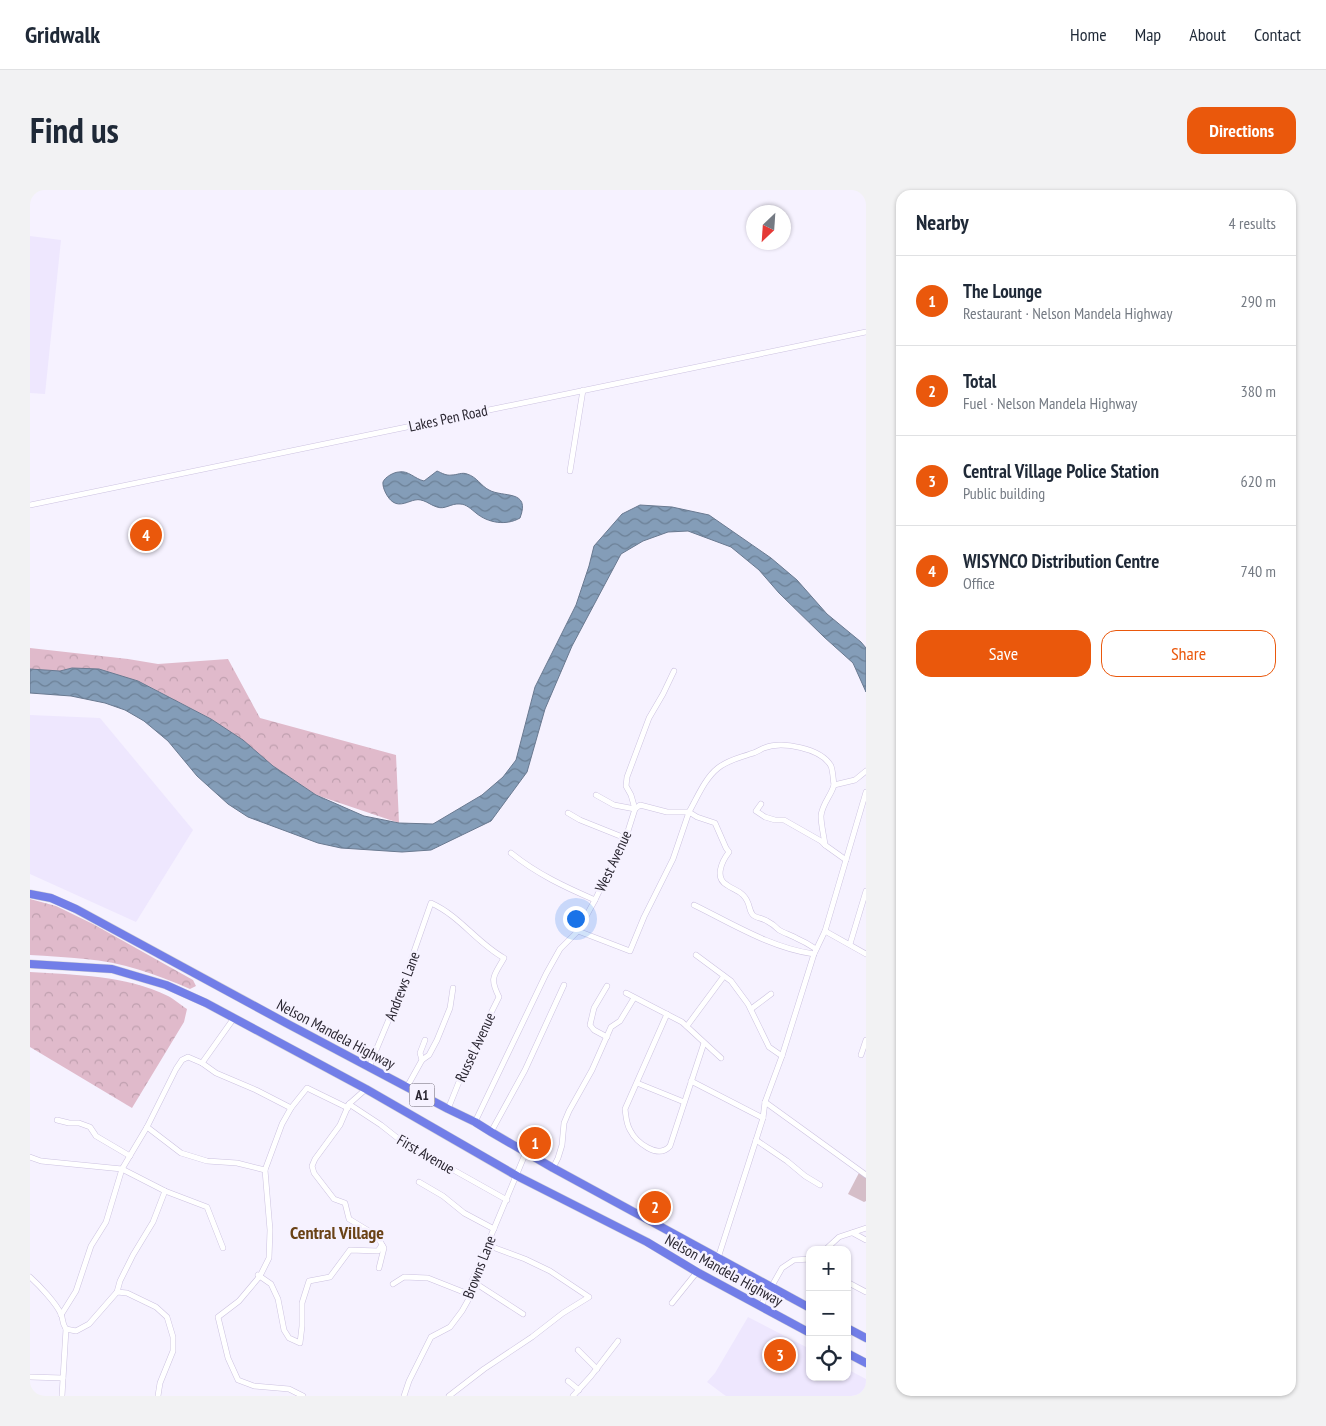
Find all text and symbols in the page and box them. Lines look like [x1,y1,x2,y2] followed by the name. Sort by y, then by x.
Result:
[25,19,100,50] text: Gridwalk
[1070,23,1107,46] text: Home
[1135,23,1161,46] text: Map
[1189,23,1226,46] text: About
[1254,23,1301,46] text: Contact
[30,107,119,153] text: Find us
[1187,107,1296,154] button: Directions
[746,205,791,250] north arrow
[916,209,969,236] text: Nearby
[1229,213,1276,233] text: 4 results
[963,279,1042,303] text: The Lounge
[928,291,936,311] text: 1
[1241,291,1276,311] text: 290 m
[963,303,1172,323] text: Restaurant · Nelson Mandela Highway
[963,369,996,393] text: Total
[928,381,936,401] text: 2
[1241,381,1276,401] text: 380 m
[963,393,1137,413] text: Fuel · Nelson Mandela Highway
[407,400,489,436] street label: Lakes Pen Road
[963,459,1159,483] text: Central Village Police Station
[928,471,936,491] text: 3
[1241,471,1276,491] text: 620 m
[963,483,1045,503] text: Public building
[130,516,162,554] pin: 4
[963,549,1159,573] text: WISYNCO Distribution Centre
[928,561,936,581] text: 4
[1241,561,1276,581] text: 740 m
[963,573,995,593] text: Office
[916,630,1091,677] button: Save
[1101,630,1276,677] button: Share
[591,827,635,895] street label: West Avenue
[563,906,589,932] your location
[380,949,424,1023] street label: Andrews Lane
[274,995,399,1073] street label: Nelson Mandela Highway
[451,1009,499,1085] street label: Russel Avenue
[410,1084,434,1106] road number: A1
[519,1124,551,1162] pin: 1
[394,1130,458,1178] street label: First Avenue
[639,1188,671,1226] pin: 2
[290,1221,384,1244] district label: Central Village
[662,1230,786,1310] street label: Nelson Mandela Highway
[458,1233,500,1301] street label: Browns Lane
[806,1246,851,1381] map controls
[806,1246,851,1291] button: +
[806,1291,851,1336] button: −
[764,1336,796,1374] pin: 3
[806,1336,851,1381] button: locate

